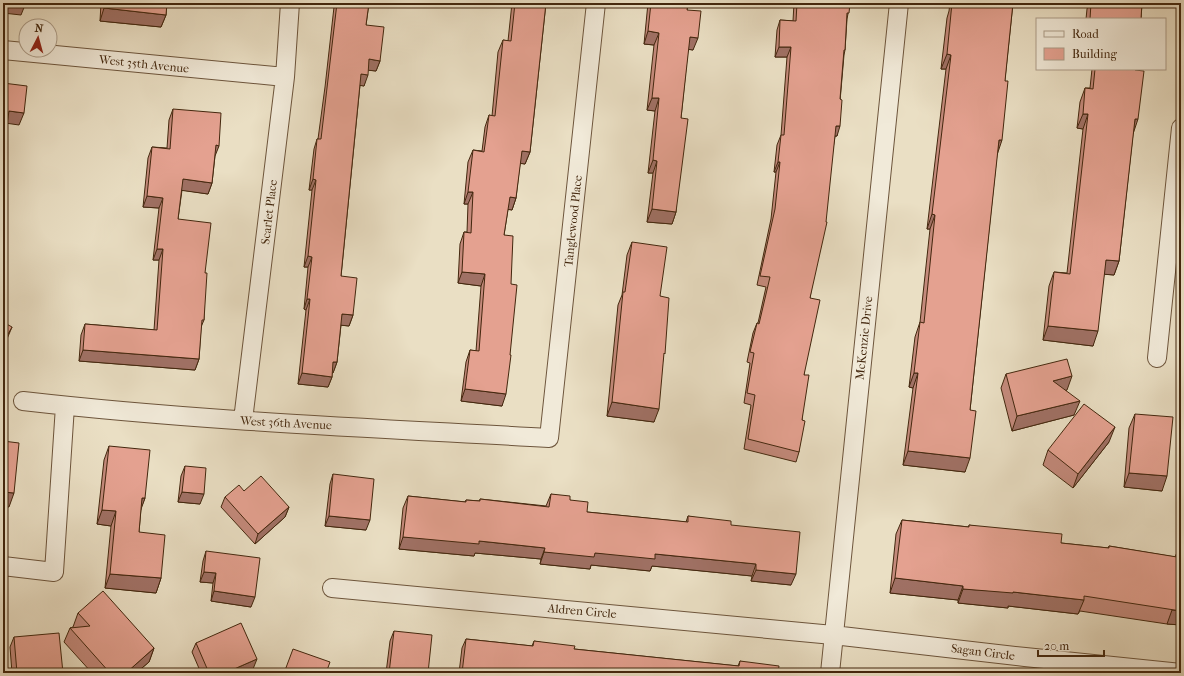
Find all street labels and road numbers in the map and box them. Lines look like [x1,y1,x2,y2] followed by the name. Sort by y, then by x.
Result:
[97,52,190,76] street label: West 35th Avenue
[561,174,585,268] street label: Tanglewood Place
[258,179,280,245] street label: Scarlet Place
[853,295,875,381] street label: McKenzie Drive
[239,414,332,432] street label: West 36th Avenue
[546,601,617,621] street label: Aldren Circle
[950,641,1016,663] street label: Sagan Circle

